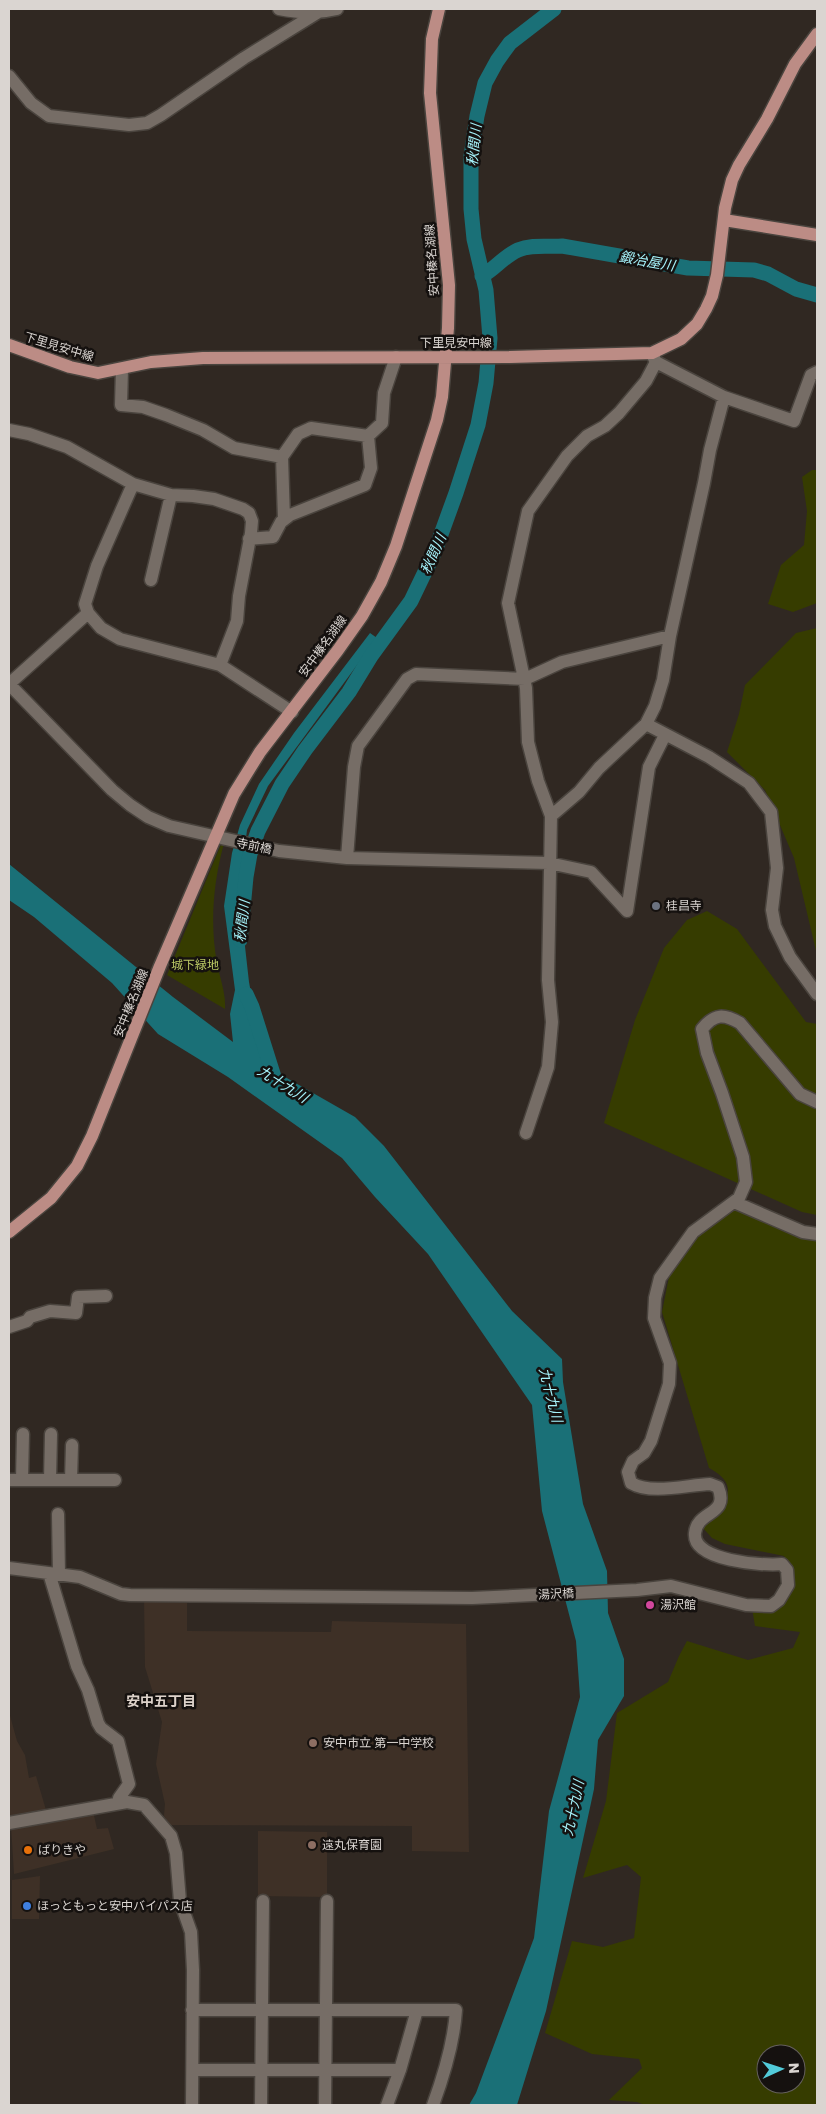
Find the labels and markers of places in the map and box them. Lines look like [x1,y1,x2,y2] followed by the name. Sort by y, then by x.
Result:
[666,897,702,914] place label: 桂昌寺
[650,900,662,912] marker: 桂昌寺
[660,1596,696,1613] place label: 湯沢館
[644,1599,656,1611] marker: 湯沢館
[323,1734,434,1751] place label: 安中市立 第一中学校
[307,1737,319,1749] marker: 安中市立 第一中学校
[322,1836,382,1853] place label: 遠丸保育園
[306,1839,318,1851] marker: 遠丸保育園
[38,1841,86,1858] place label: ばりきや
[22,1844,34,1856] marker: ばりきや
[37,1897,193,1914] place label: ほっともっと安中バイパス店
[21,1900,33,1912] marker: ほっともっと安中バイパス店

